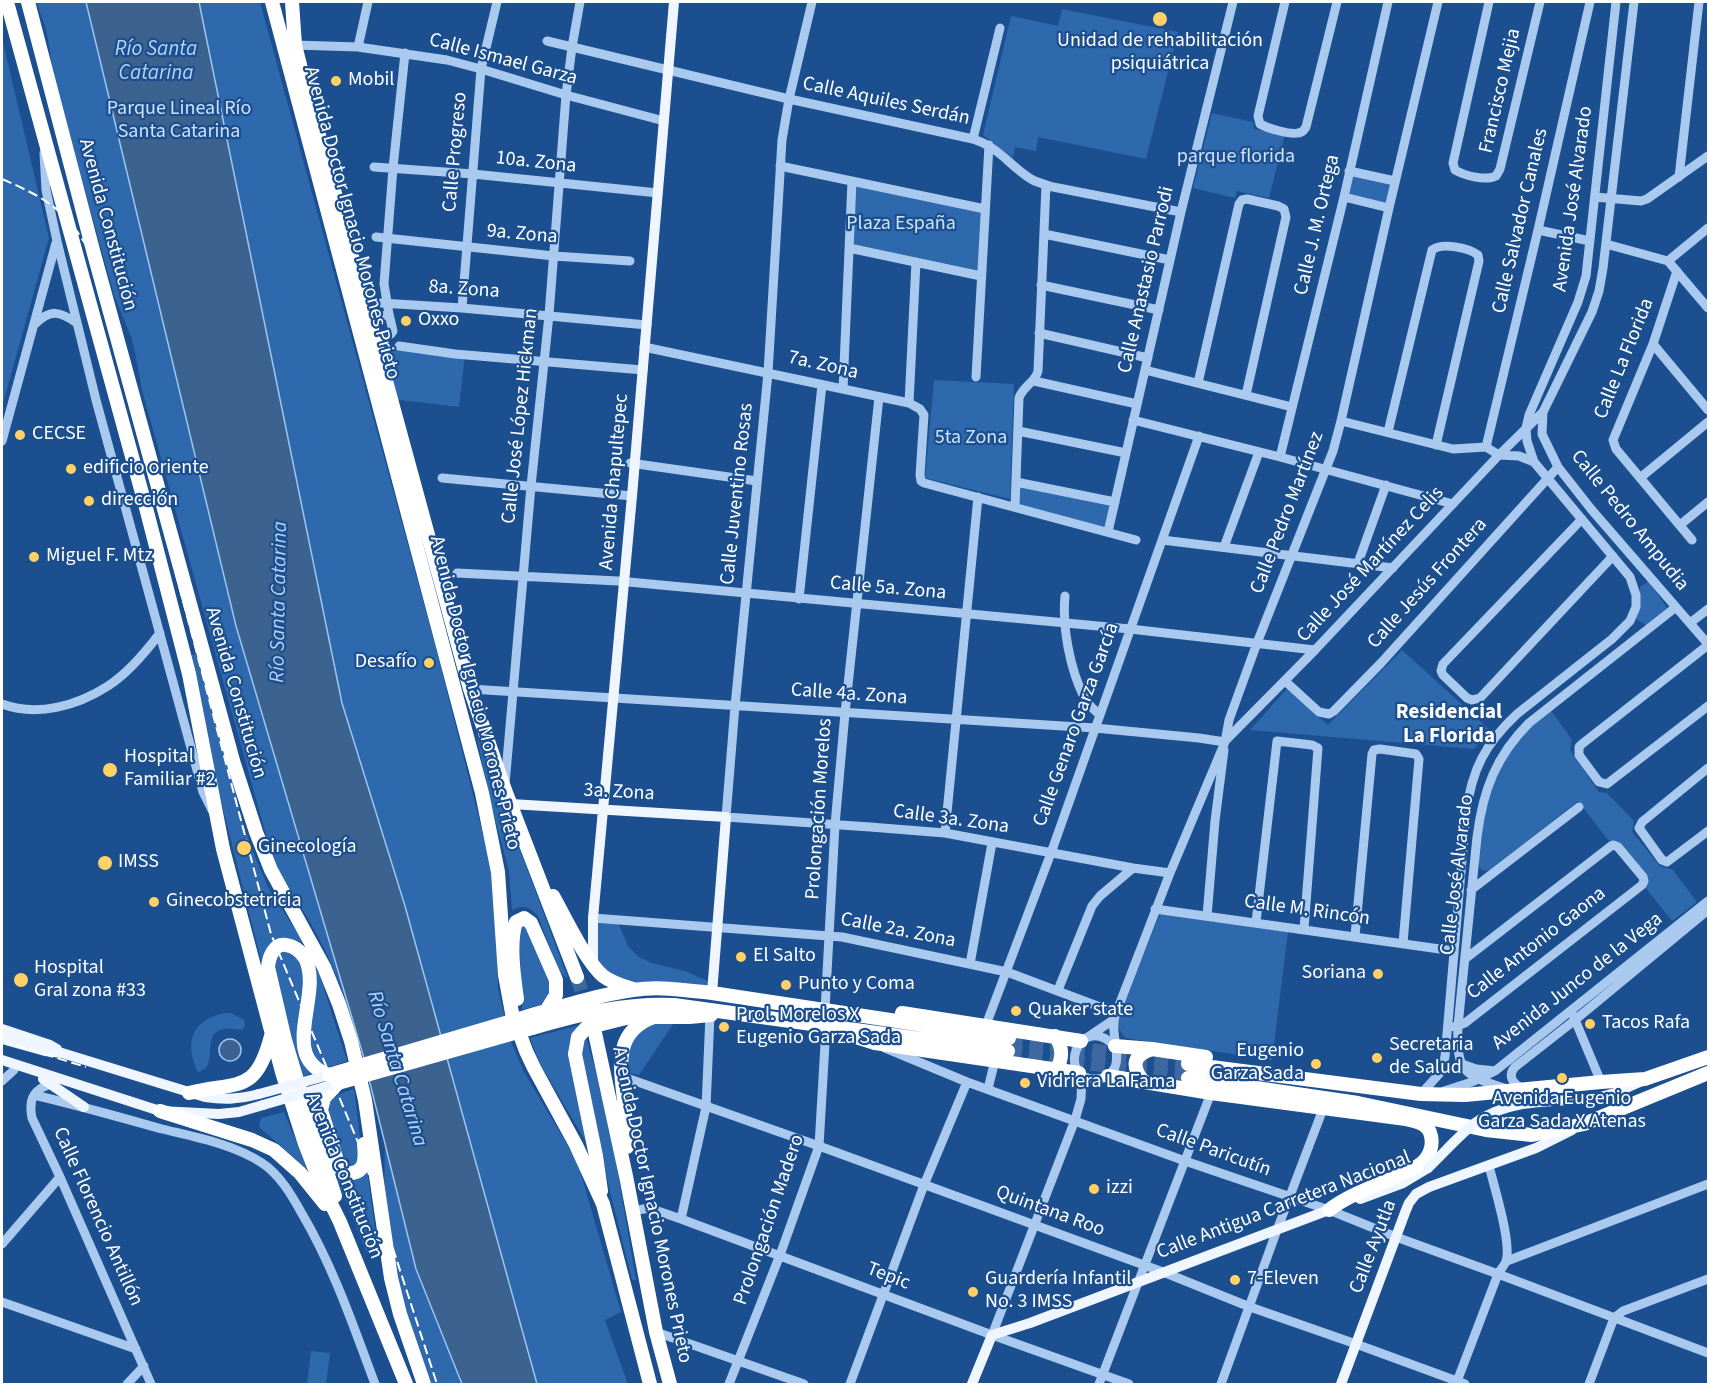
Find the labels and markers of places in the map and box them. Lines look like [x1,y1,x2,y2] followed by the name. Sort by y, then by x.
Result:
[1151,10,1169,28] marker: Unidad de rehabilitación psiquiátrica
[1057,30,1263,77] place label: Unidad de rehabilitación psiquiátrica
[348,69,394,93] place label: Mobil
[329,74,343,88] marker: Mobil
[418,309,459,333] place label: Oxxo
[399,314,413,328] marker: Oxxo
[32,423,86,447] place label: CECSE
[13,428,27,442] marker: CECSE
[83,457,209,481] place label: edificio oriente
[64,462,78,476] marker: edificio oriente
[101,489,178,513] place label: dirección
[82,494,96,508] marker: dirección
[46,545,153,569] place label: Miguel F. Mtz
[27,550,41,564] marker: Miguel F. Mtz
[355,651,417,675] place label: Desafío
[422,656,436,670] marker: Desafío
[124,746,216,793] place label: Hospital Familiar #2
[101,761,119,779] marker: Hospital Familiar #2
[258,836,357,860] place label: Ginecología
[235,839,253,857] marker: Ginecología
[118,851,159,875] place label: IMSS
[96,854,114,872] marker: IMSS
[166,890,302,914] place label: Ginecobstetricia
[147,895,161,909] marker: Ginecobstetricia
[753,945,816,969] place label: El Salto
[734,950,748,964] marker: El Salto
[34,957,146,1004] place label: Hospital Gral zona #33
[1302,962,1366,986] place label: Soriana
[1371,967,1385,981] marker: Soriana
[12,971,30,989] marker: Hospital Gral zona #33
[798,973,915,997] place label: Punto y Coma
[779,978,793,992] marker: Punto y Coma
[1028,999,1133,1023] place label: Quaker state
[736,1004,901,1051] place label: Prol. Morelos X Eugenio Garza Sada
[1009,1004,1023,1018] marker: Quaker state
[1602,1012,1690,1036] place label: Tacos Rafa
[1583,1017,1597,1031] marker: Tacos Rafa
[717,1020,731,1034] marker: Prol. Morelos X Eugenio Garza Sada
[1389,1034,1474,1081] place label: Secretaria de Salud
[1211,1040,1304,1087] place label: Eugenio Garza Sada
[1370,1051,1384,1065] marker: Secretaria de Salud
[1309,1057,1323,1071] marker: Eugenio Garza Sada
[1037,1071,1175,1095] place label: Vidriera La Fama
[1555,1071,1569,1085] marker: Avenida Eugenio Garza Sada X Atenas
[1018,1076,1032,1090] marker: Vidriera La Fama
[1478,1088,1646,1135] place label: Avenida Eugenio Garza Sada X Atenas
[1106,1177,1133,1201] place label: izzi
[1087,1182,1101,1196] marker: izzi
[985,1268,1131,1315] place label: Guardería Infantil No. 3 IMSS
[1247,1268,1319,1292] place label: 7-Eleven
[1228,1273,1242,1287] marker: 7-Eleven
[966,1285,980,1299] marker: Guardería Infantil No. 3 IMSS

